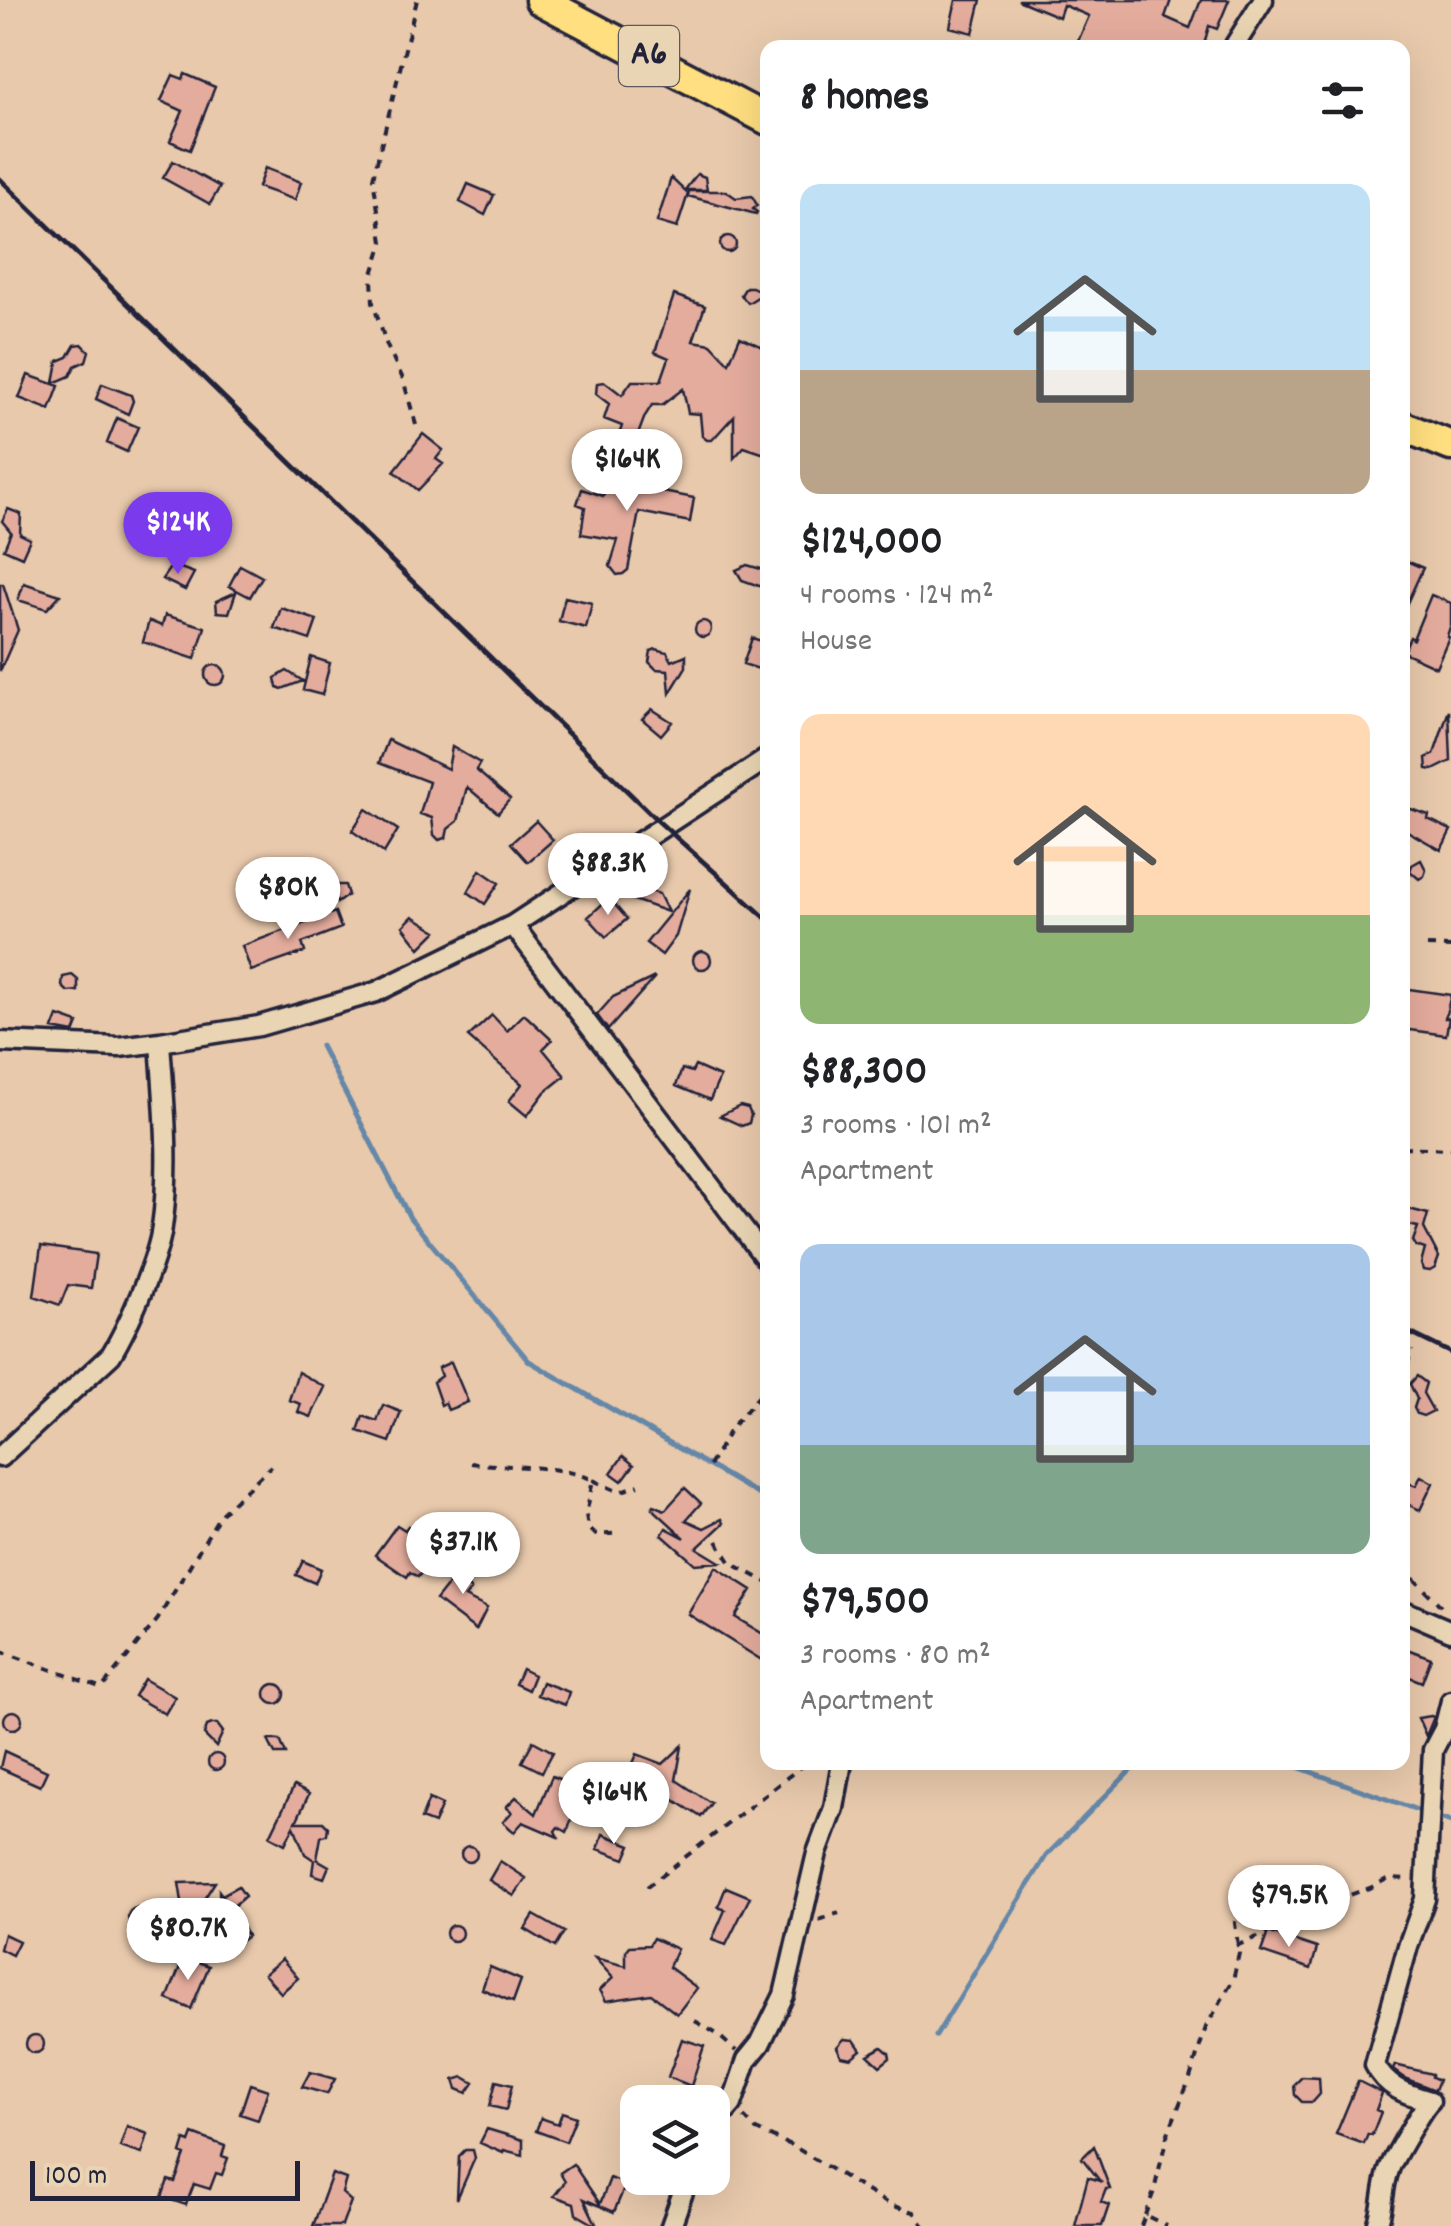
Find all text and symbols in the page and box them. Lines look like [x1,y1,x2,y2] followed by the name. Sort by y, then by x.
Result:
[619,26,679,86] road number: A6
[800,70,929,130] text: 8 homes
[1315,73,1370,128] icon: filters
[995,249,1175,429] icon: home
[557,429,697,514] pin: $164K
[594,438,660,484] text: $164K
[108,492,248,577] pin: $124K
[145,501,211,547] text: $124K
[800,514,943,574] text: $124,000
[800,574,994,620] text: 4 rooms · 124 m²
[800,620,872,666] text: House
[995,779,1175,959] icon: home
[527,833,689,918] pin: $88.3K
[570,842,646,888] text: $88.3K
[229,857,347,942] pin: $80K
[257,866,319,912] text: $80K
[800,1044,927,1104] text: $88,300
[800,1104,992,1150] text: 3 rooms · 101 m²
[800,1150,934,1196] text: Apartment
[995,1309,1175,1489] icon: home
[382,1512,544,1597] pin: $37.1K
[428,1521,498,1567] text: $37.1K
[800,1574,930,1634] text: $79,500
[800,1634,991,1680] text: 3 rooms · 80 m²
[800,1680,934,1726] text: Apartment
[544,1762,684,1847] pin: $164K
[581,1771,647,1817] text: $164K
[1208,1865,1370,1950] pin: $79.5K
[1250,1874,1328,1920] text: $79.5K
[107,1898,269,1983] pin: $80.7K
[149,1907,227,1953] text: $80.7K
[620,2085,730,2195] map controls
[620,2085,730,2195] button: layers
[30,2156,300,2200] scale bar
[45,2158,107,2198] text: 100 m

